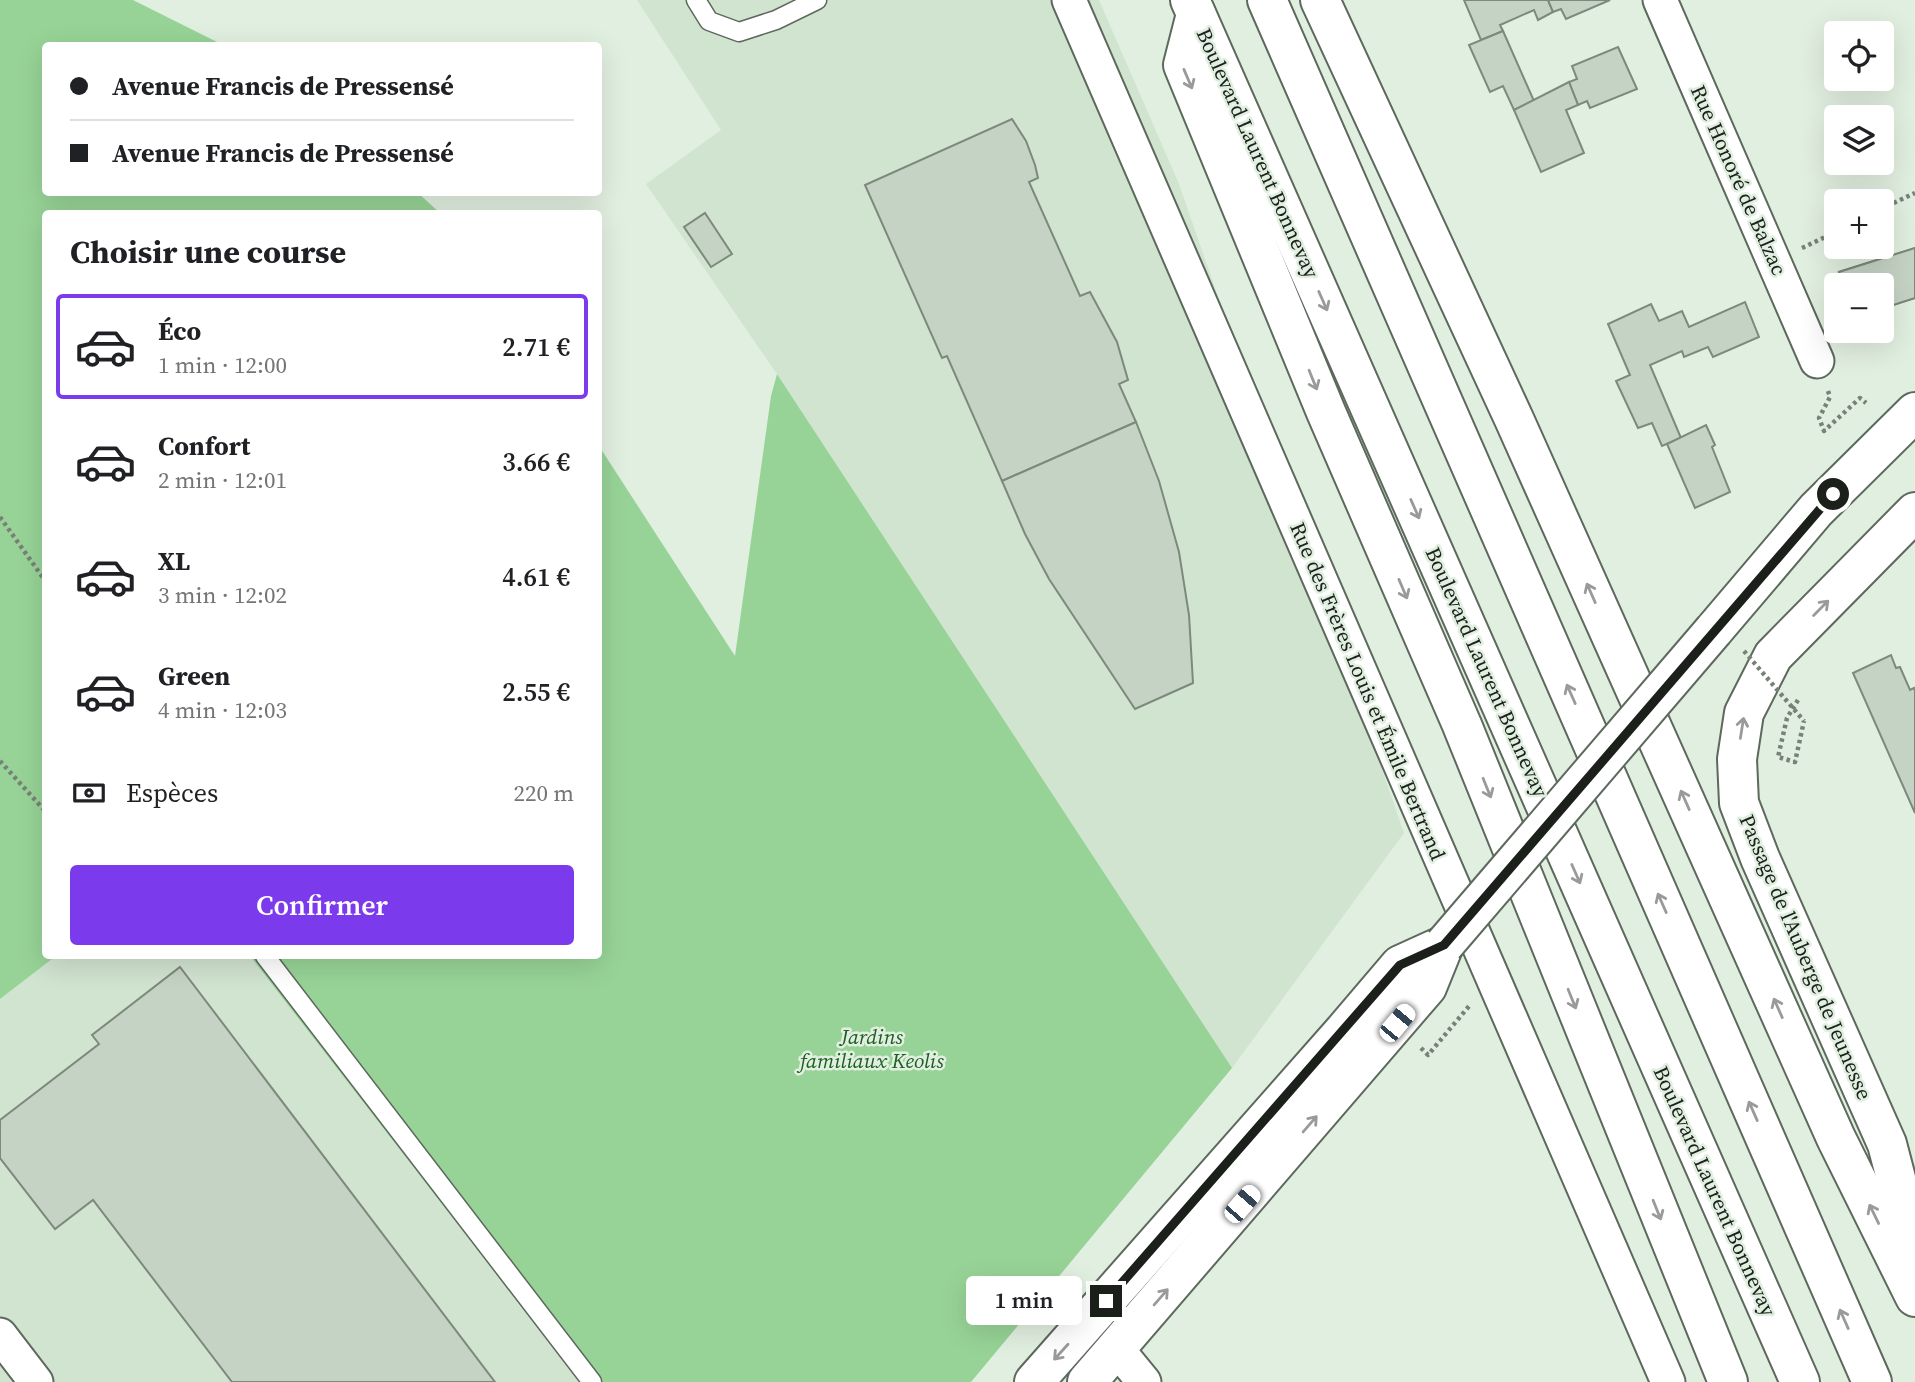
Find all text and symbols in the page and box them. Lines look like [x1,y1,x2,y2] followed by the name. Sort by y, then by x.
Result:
[1824,21,1894,343] map controls
[1824,21,1894,91] button: locate
[1190,23,1327,283] street label: Boulevard Laurent Bonnevay
[112,68,454,104] text: Avenue Francis de Pressensé
[1183,68,1196,89] one-way arrow
[1684,80,1794,280] street label: Rue Honoré de Balzac
[1824,105,1894,175] button: layers
[112,135,454,171] text: Avenue Francis de Pressensé
[1824,189,1894,259] button: +
[70,230,346,274] text: Choisir une course
[1824,273,1894,343] button: −
[1317,289,1330,311] one-way arrow
[158,313,201,349] text: Éco
[74,315,137,378] icon: car
[502,329,570,365] text: 2.71 €
[158,349,287,381] text: 1 min · 12:00
[1307,369,1320,390] one-way arrow
[158,428,250,464] text: Confort
[74,430,137,493] icon: car
[502,444,570,480] text: 3.66 €
[158,464,287,496] text: 2 min · 12:01
[1817,478,1849,510] route start
[1409,498,1422,519] one-way arrow
[1283,518,1453,865] street label: Rue des Frères Louis et Émile Bertrand
[1419,542,1556,802] street label: Boulevard Laurent Bonnevay
[158,543,190,579] text: XL
[74,545,137,608] icon: car
[502,559,570,595] text: 4.61 €
[1397,578,1410,599] one-way arrow
[158,579,287,611] text: 3 min · 12:02
[1584,583,1597,604] one-way arrow
[1812,599,1829,616] one-way arrow
[158,658,230,694] text: Green
[74,660,137,723] icon: car
[502,674,570,710] text: 2.55 €
[1564,684,1577,705] one-way arrow
[158,694,287,726] text: 4 min · 12:03
[1736,717,1749,739] one-way arrow
[70,774,108,812] icon: cash
[126,775,218,811] text: Espèces
[513,777,574,809] text: 220 m
[1481,777,1494,798] one-way arrow
[1678,790,1691,812] one-way arrow
[1733,810,1879,1104] street label: Passage de l'Auberge de Jeunesse
[1570,863,1583,884] one-way arrow
[70,865,574,945] button: Confirmer
[1655,892,1668,914] one-way arrow
[1566,988,1579,1009] one-way arrow
[1771,998,1784,1019] one-way arrow
[1376,1000,1419,1046] car
[796,1022,944,1075] park label: Jardins familiaux Keolis
[1647,1061,1784,1321] street label: Boulevard Laurent Bonnevay
[1746,1101,1759,1122] one-way arrow
[1302,1116,1318,1134] one-way arrow
[1221,1181,1264,1227] car
[1651,1199,1664,1220] one-way arrow
[1866,1204,1880,1225] one-way arrow
[966,1276,1082,1326] callout: 1 min
[994,1284,1054,1316] text: 1 min
[1090,1285,1122,1317] route end
[1153,1288,1169,1306] one-way arrow
[1837,1309,1850,1331] one-way arrow
[1053,1343,1069,1361] one-way arrow

